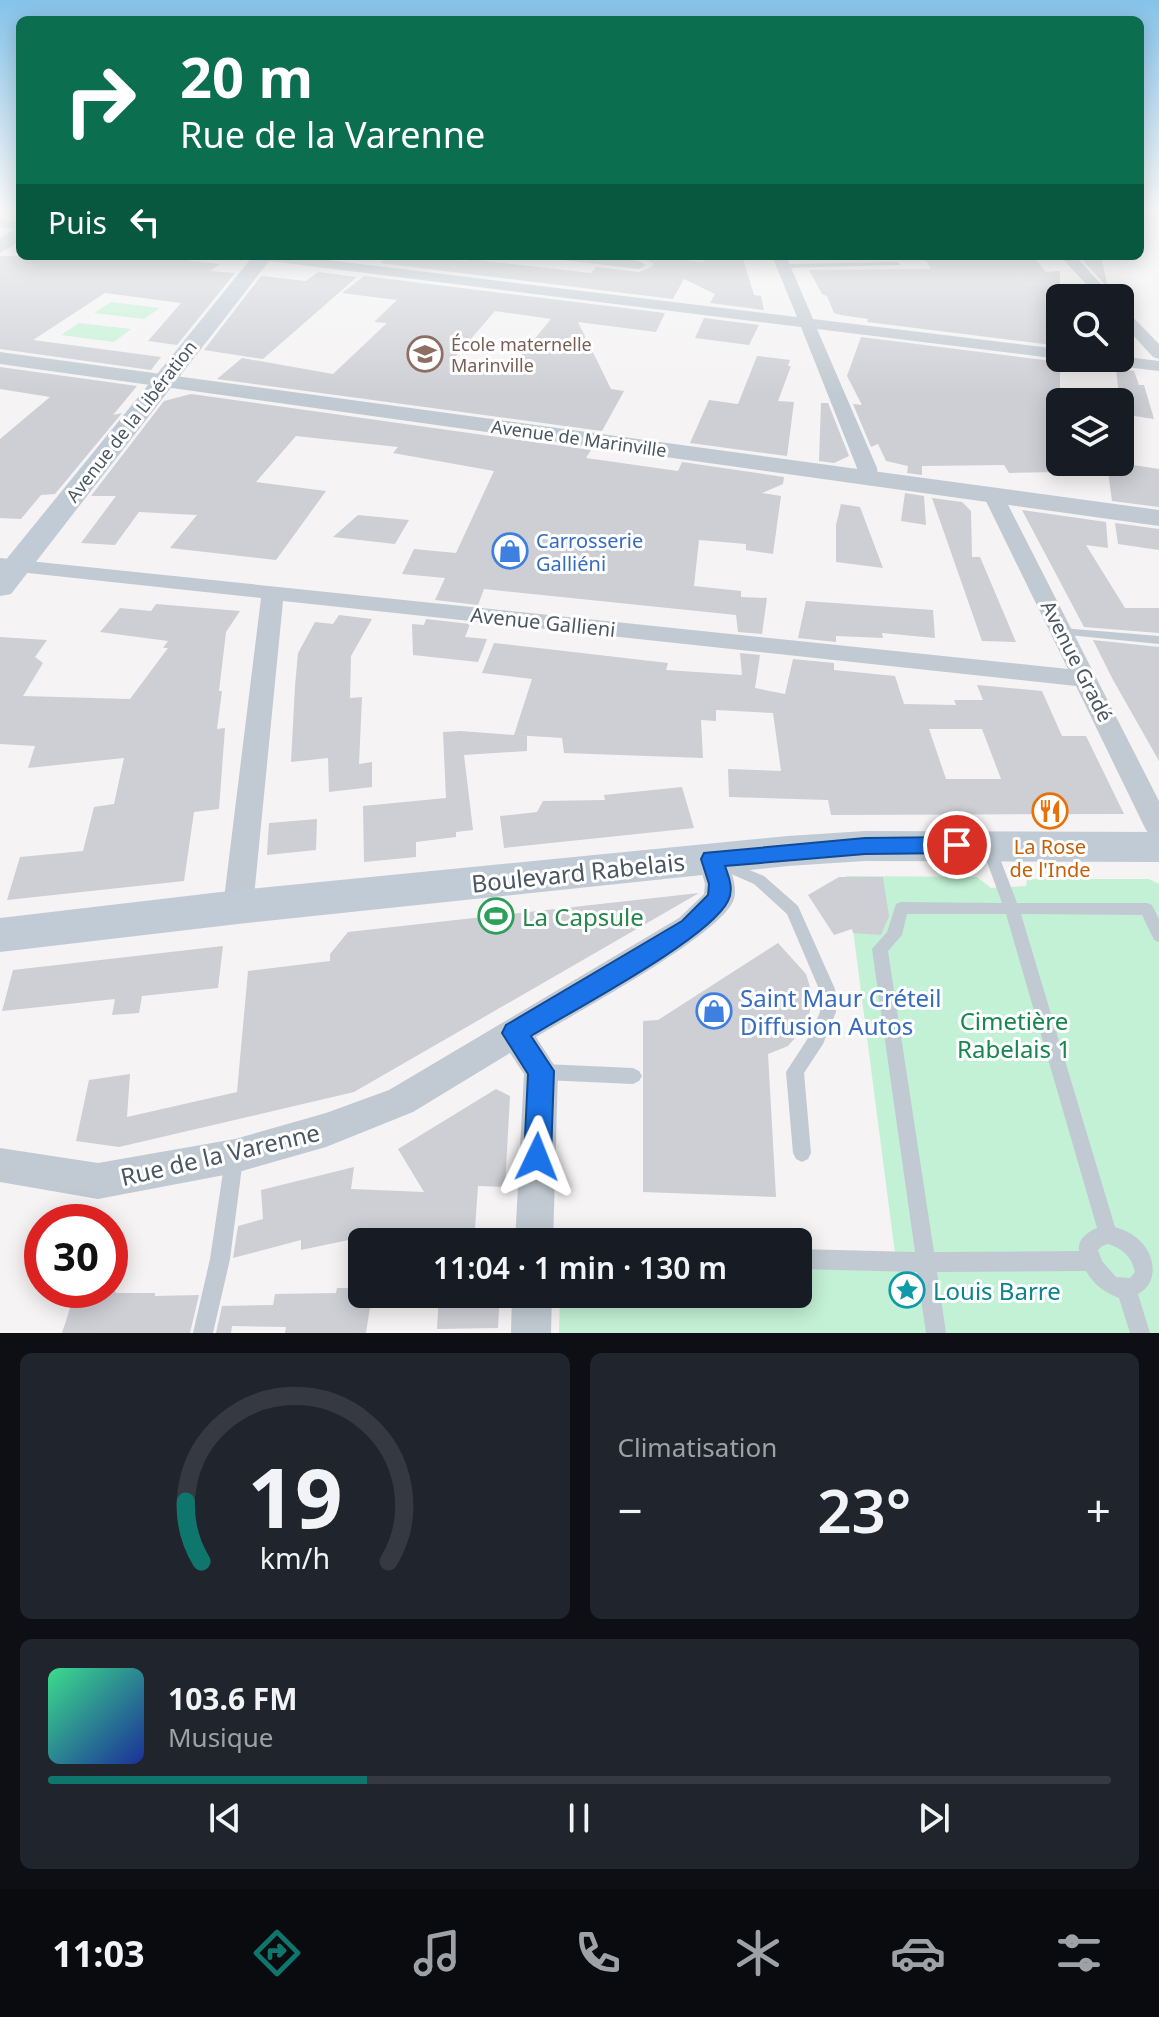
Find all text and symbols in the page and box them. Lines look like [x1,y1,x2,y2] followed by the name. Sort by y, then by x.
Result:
[180,38,313,114] text: 20 m
[48,48,152,152] icon: right
[180,110,485,159] text: Rue de la Varenne
[123,200,167,244] icon: left
[48,202,107,243] text: Puis
[1046,284,1134,476] map controls
[1046,284,1134,372] button: search
[451,332,592,377] place label: École maternelle Marinville
[60,335,202,507] street label: Avenue de la Libération
[406,335,444,373] school or university icon: École maternelle Marinville
[1046,388,1134,476] button: layers
[490,414,668,462] street label: Avenue de Marinville
[536,527,643,577] place label: Carrosserie Galliéni
[491,532,529,570] shop icon: Carrosserie Galliéni
[1035,596,1119,726] street label: Avenue Gradé
[469,601,617,643] street label: Avenue Gallieni
[1031,792,1069,830] restaurant icon: La Rose de l'Inde
[923,811,991,879] pin
[935,823,979,867] icon: arrive
[1009,833,1091,883] place label: La Rose de l'Inde
[470,844,686,900] street label: Boulevard Rabelais
[477,897,515,935] sports icon: La Capsule
[522,900,644,933] place label: La Capsule
[740,981,942,1042] place label: Saint Maur Créteil Diffusion Autos
[695,992,733,1030] shop icon: Saint Maur Créteil Diffusion Autos
[957,1004,1071,1065] park label: Cimetière Rabelais 1
[117,1115,323,1193] street label: Rue de la Varenne
[495,1115,579,1199] position arrow
[24,1204,128,1308] speed limit sign: 30
[433,1247,727,1288] text: 11:04 · 1 min · 130 m
[888,1271,926,1309] place icon: Louis Barre
[933,1274,1061,1307] place label: Louis Barre
[618,1429,777,1465] text: Climatisation
[247,1439,342,1552] text: 19
[817,1469,911,1551] text: 23°
[618,1480,643,1540] text: −
[1086,1480,1111,1540] text: +
[260,1538,330,1577] text: km/h
[168,1678,298,1719] text: 103.6 FM
[168,1719,274,1755] text: Musique
[203,1796,247,1840] icon: previous
[557,1796,601,1840] icon: pause
[912,1796,956,1840] icon: next
[249,1925,305,1981] icon: directions
[409,1925,465,1981] icon: music
[570,1925,626,1981] icon: phone
[730,1925,786,1981] icon: climate
[890,1925,946,1981] icon: car
[1051,1925,1107,1981] icon: filters
[52,1929,145,1978] text: 11:03

